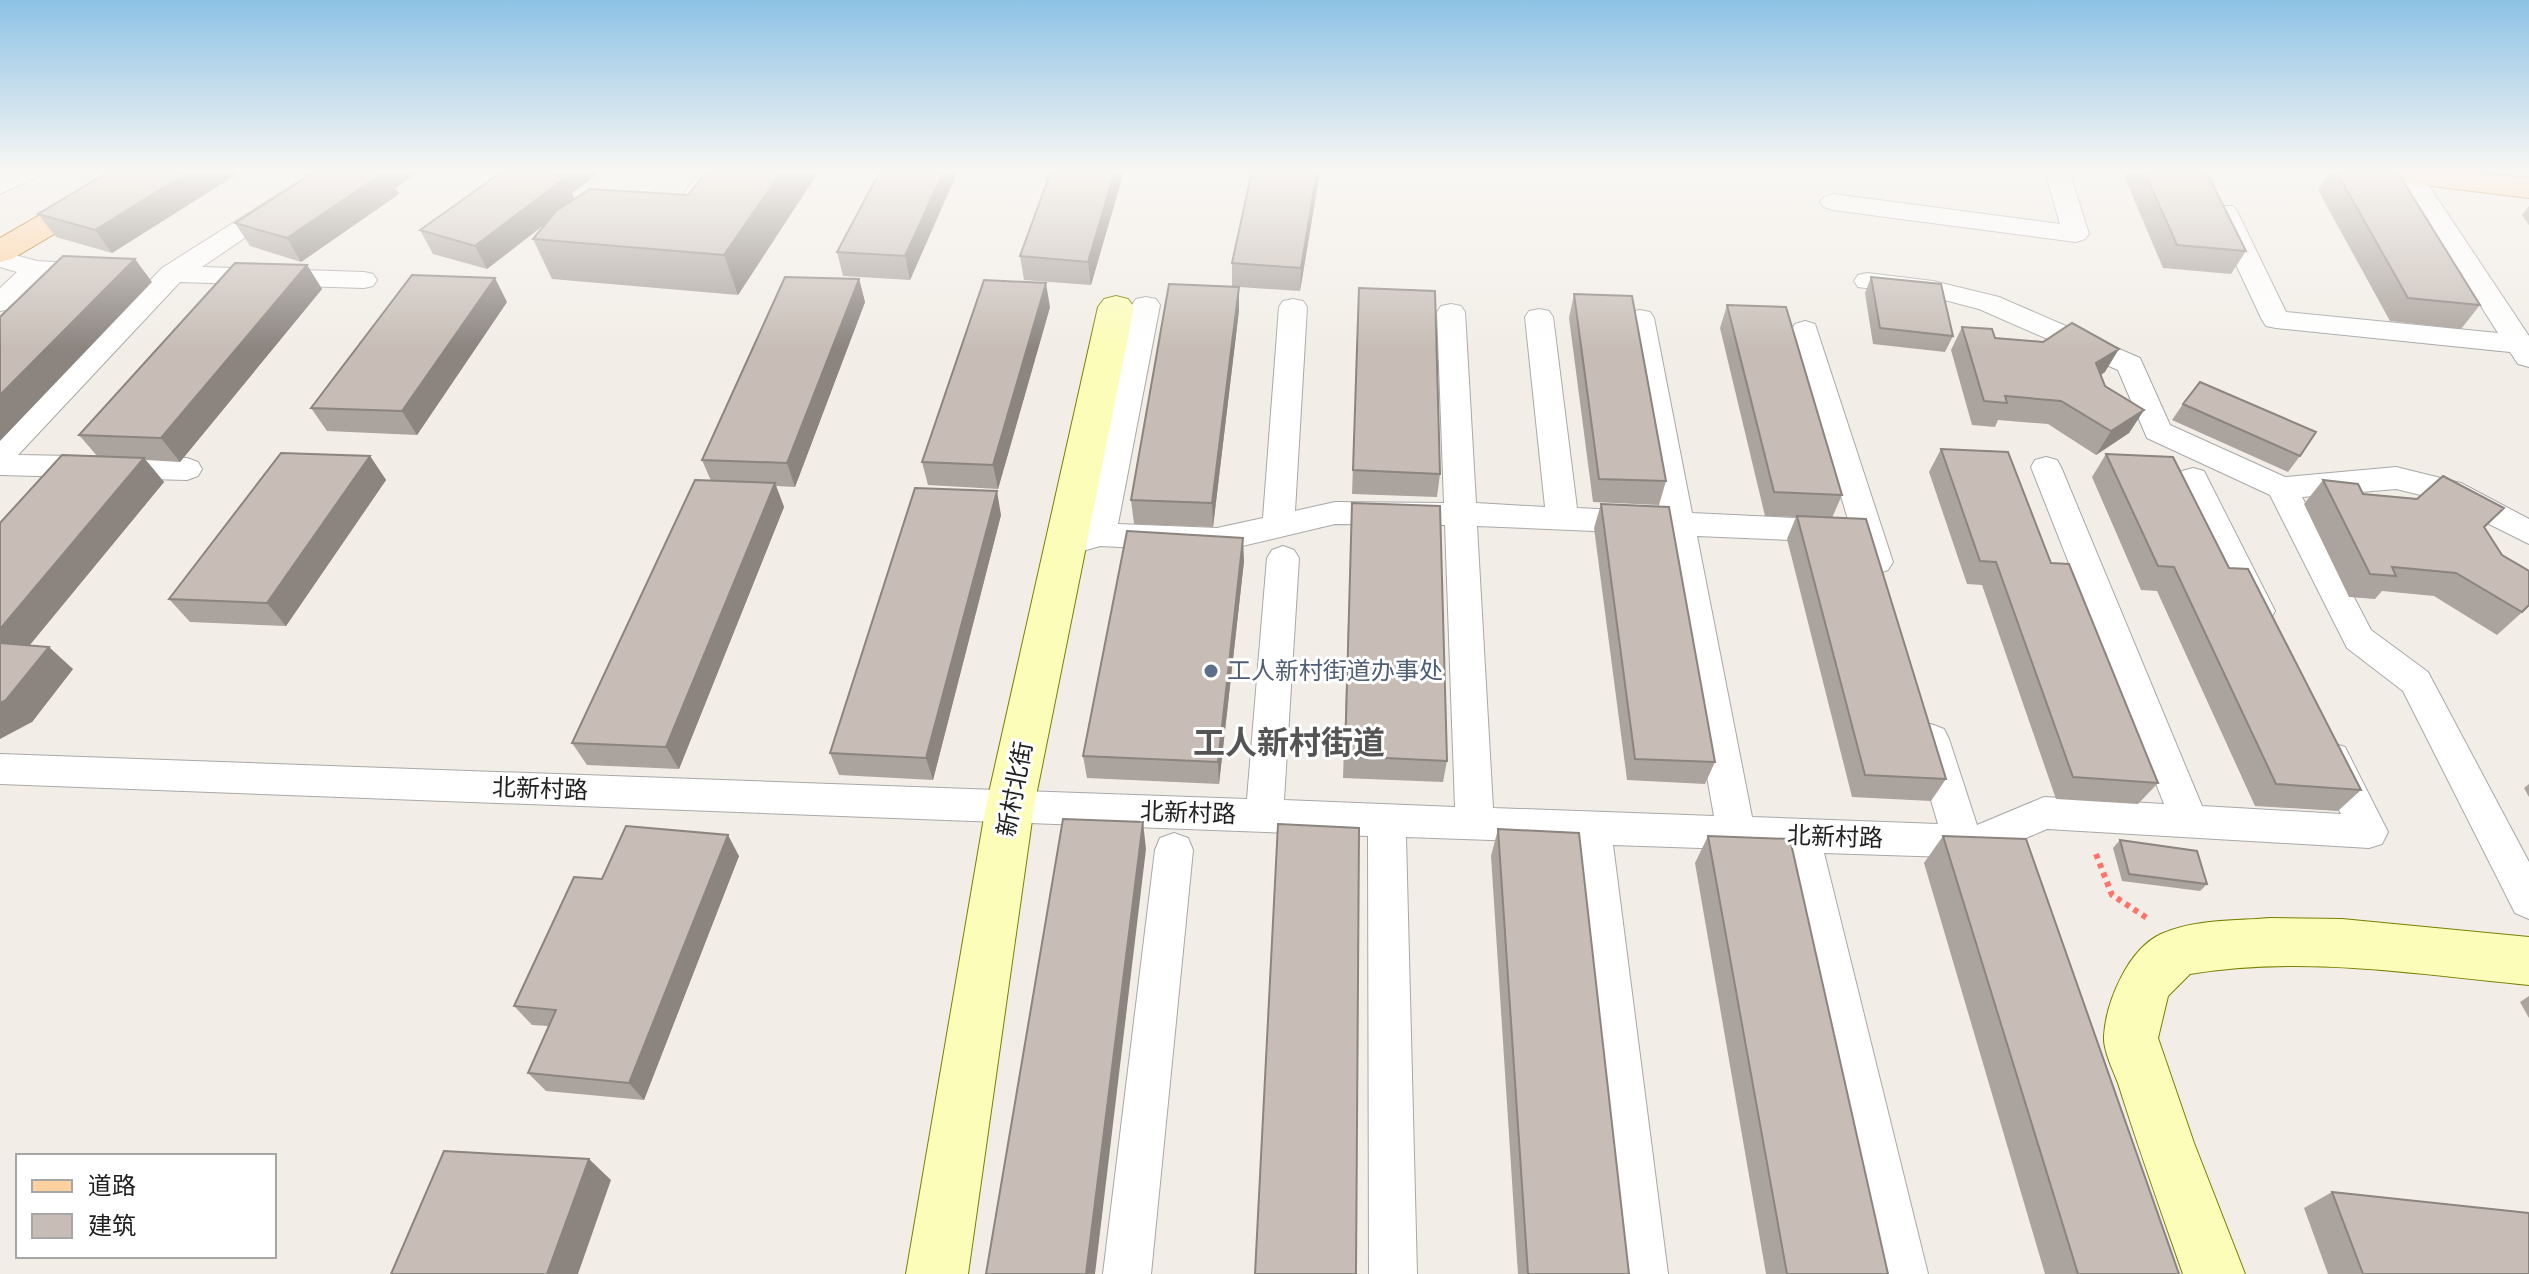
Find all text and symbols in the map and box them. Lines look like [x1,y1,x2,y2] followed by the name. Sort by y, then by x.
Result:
[1227,657,1443,685] place label: 工人新村街道办事处
[1202,662,1220,680] marker: 工人新村街道办事处
[1193,724,1385,762] district label: 工人新村街道
[992,739,1038,839] street label: 新村北街
[492,773,588,805] street label: 北新村路
[1140,797,1236,829] street label: 北新村路
[1787,821,1883,853] street label: 北新村路
[16,1154,276,1258] legend
[88,1172,136,1200] text: 道路
[88,1212,136,1240] text: 建筑

